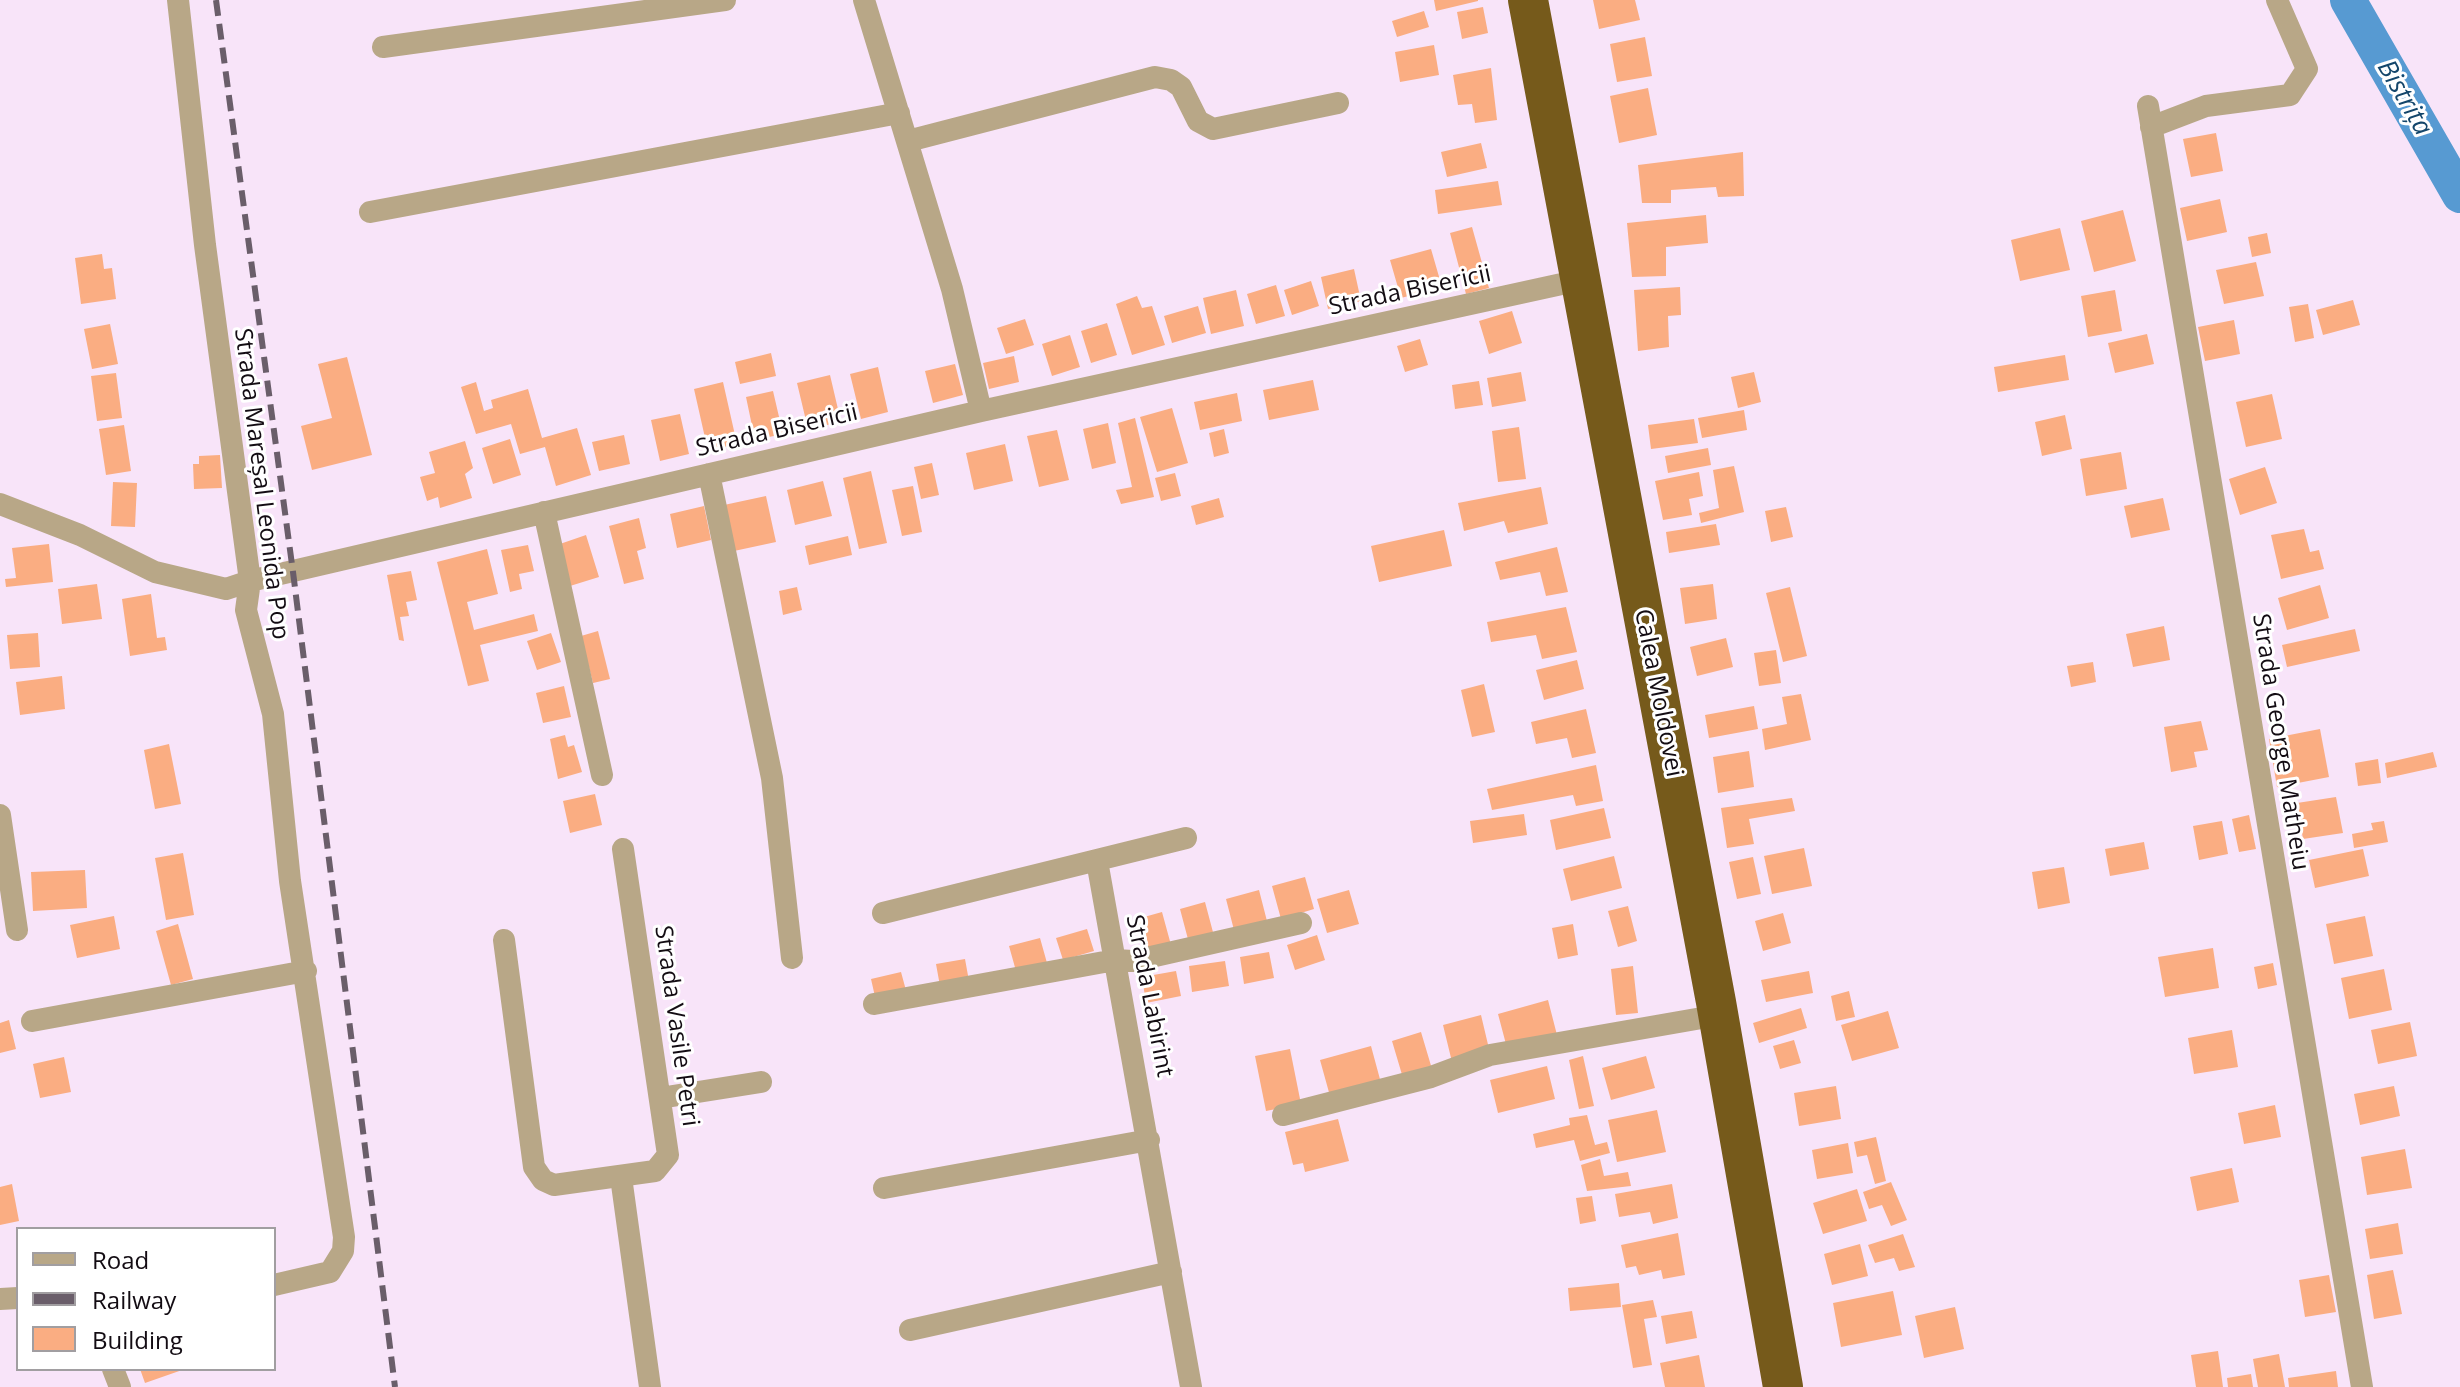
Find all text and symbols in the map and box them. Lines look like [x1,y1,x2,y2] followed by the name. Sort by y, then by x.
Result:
[2370,55,2438,141] water label: Bistrița
[1326,260,1494,322] street label: Strada Bisericii
[228,327,294,641] street label: Strada Mareșal Leonida Pop
[693,398,861,464] street label: Strada Bisericii
[1628,607,1688,779] street label: Calea Moldovei
[2245,612,2315,872] street label: Strada George Matheiu
[1119,912,1179,1080] street label: Strada Labirint
[648,924,704,1128] street label: Strada Vasile Petri
[16,1227,276,1371] legend
[92,1243,149,1276] text: Road
[92,1283,176,1316] text: Railway
[92,1323,183,1356] text: Building

